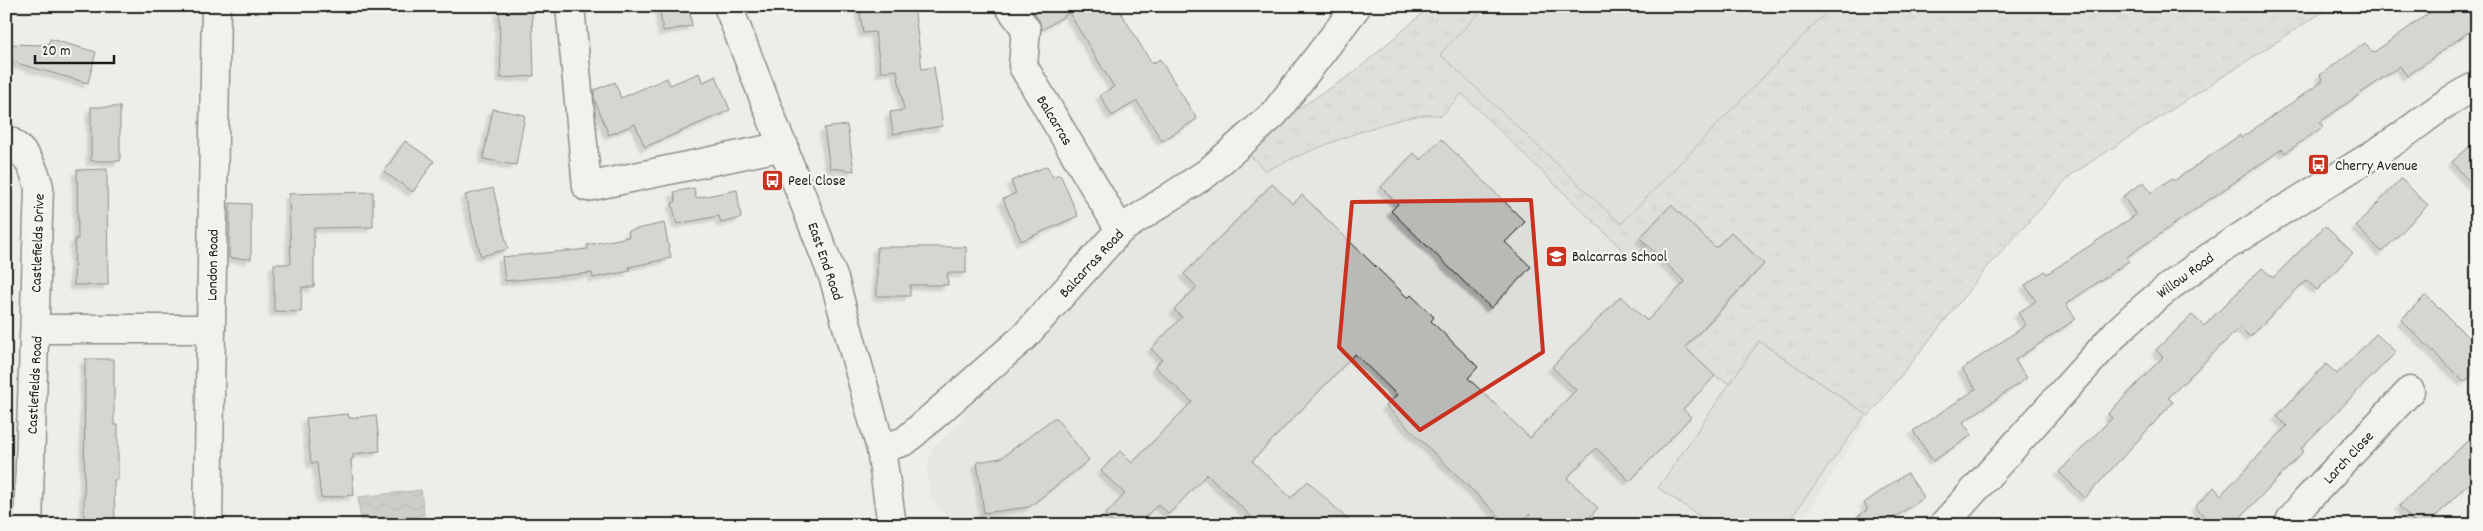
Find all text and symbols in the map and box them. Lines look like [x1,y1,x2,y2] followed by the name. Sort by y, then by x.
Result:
[35,32,114,64] scale bar
[42,41,70,63] text: 20 m
[1030,92,1077,150] street label: Balcarras
[2307,153,2331,177] bus stop icon: Cherry Avenue
[2335,156,2418,178] place label: Cherry Avenue
[760,168,784,192] bus stop icon: Peel Close
[788,171,846,193] place label: Peel Close
[26,193,52,293] street label: Castlefields Drive
[800,220,848,304] street label: East End Road
[1055,225,1130,304] street label: Balcarras Road
[202,229,226,301] street label: London Road
[1544,244,1568,268] school or university icon: Balcarras School
[1572,247,1668,269] place label: Balcarras School
[2153,248,2219,305] street label: Willow Road
[22,335,50,435] street label: Castlefields Road
[2319,427,2380,490] street label: Larch Close

